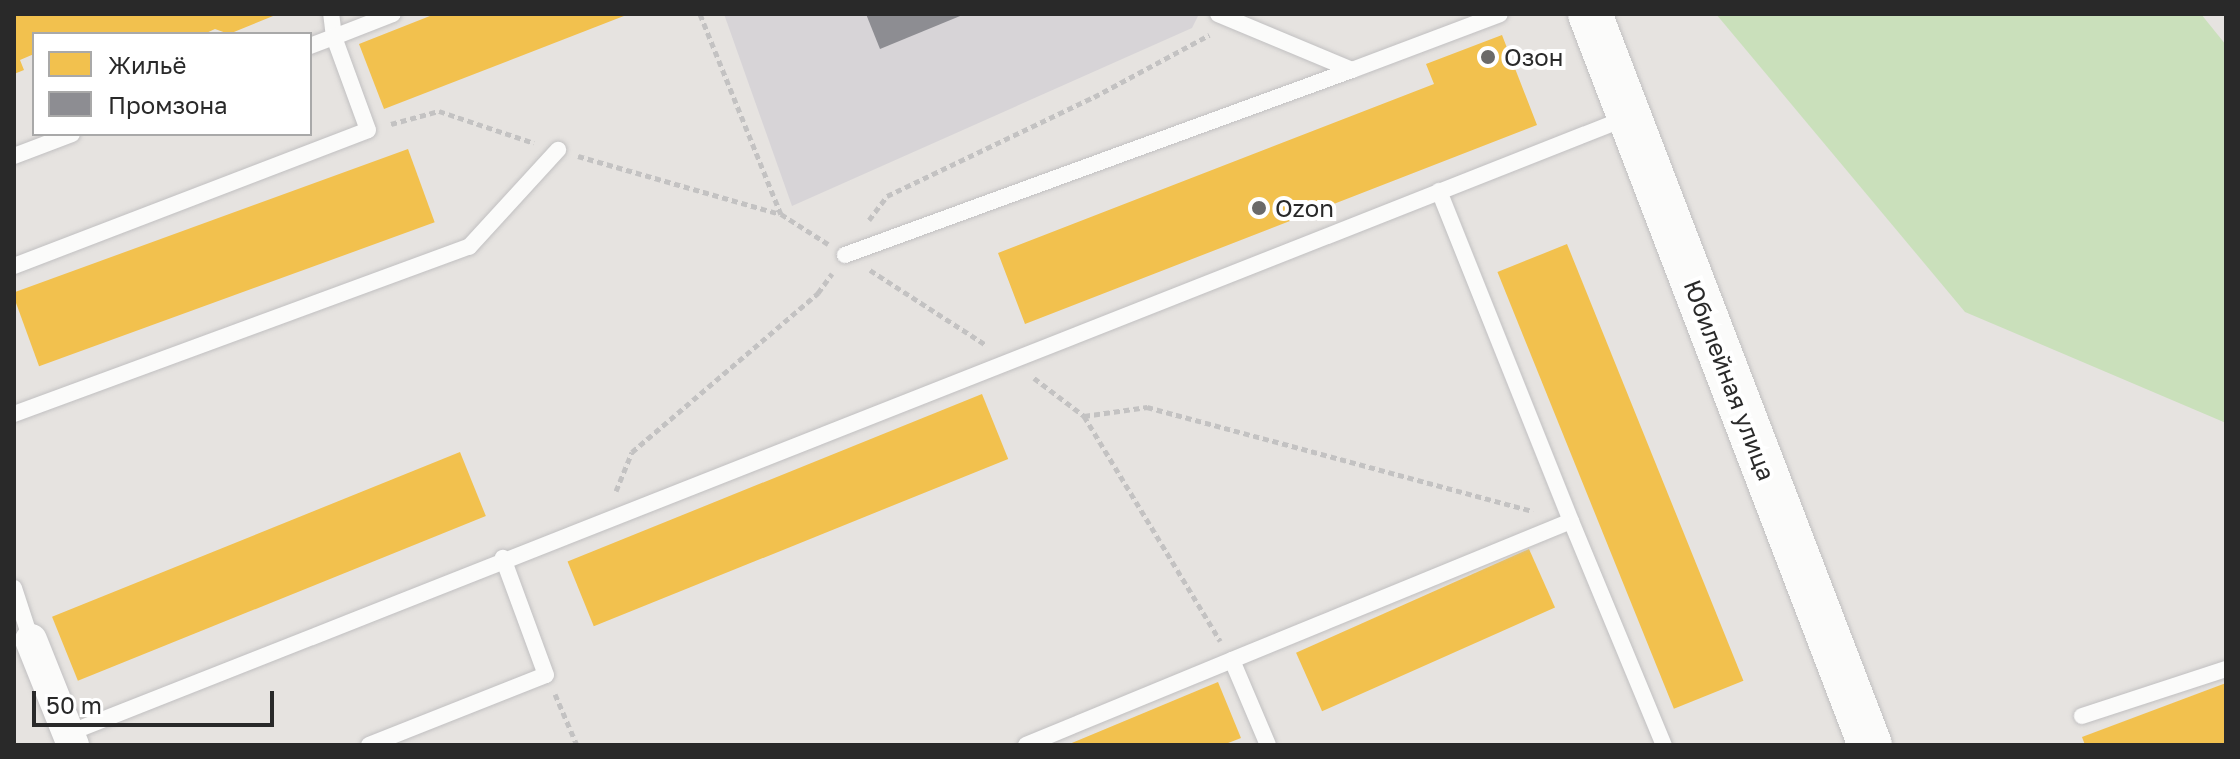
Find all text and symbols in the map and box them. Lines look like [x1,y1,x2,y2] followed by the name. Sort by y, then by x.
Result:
[32,32,312,136] legend
[1504,43,1563,71] place label: Озон
[1479,48,1497,66] marker: Озон
[108,50,186,79] text: Жильё
[108,90,228,119] text: Промзона
[1275,194,1334,222] place label: Ozon
[1250,199,1268,217] marker: Ozon
[1678,276,1782,484] street label: Юбилейная улица
[36,675,278,725] scale bar
[46,690,102,719] text: 50 m

